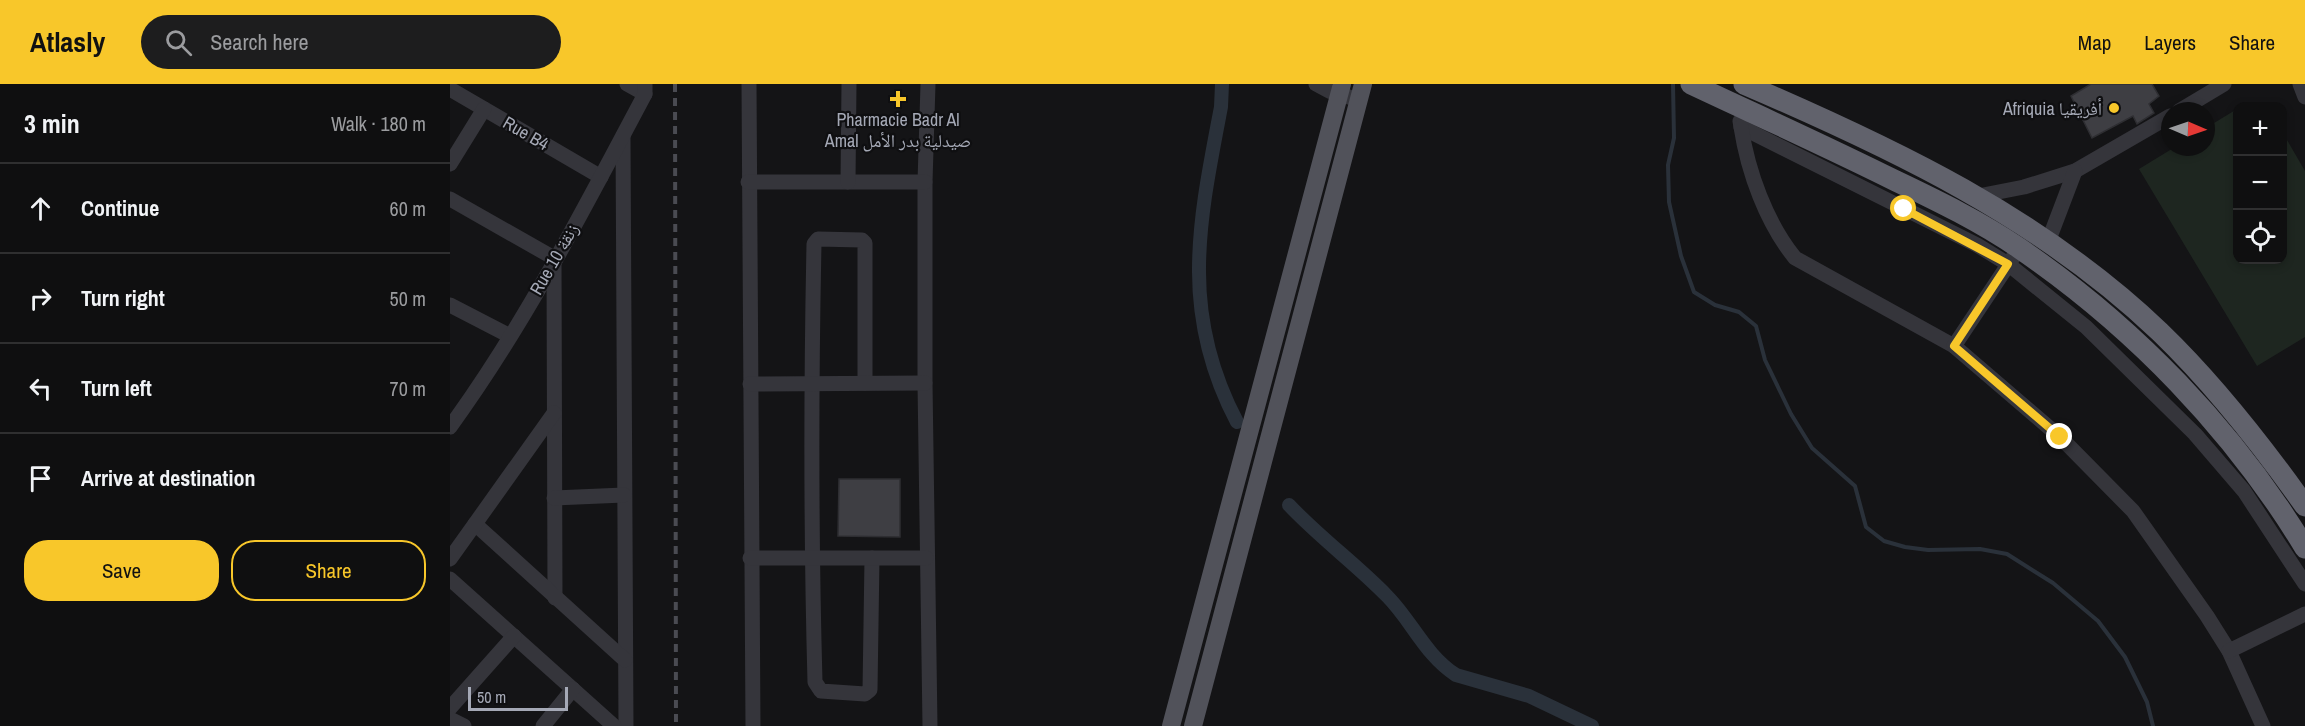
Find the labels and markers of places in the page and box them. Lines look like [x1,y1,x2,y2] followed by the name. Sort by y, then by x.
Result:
[891,92,905,106] marker: Pharmacie Badr Al Amal صيدلية بدر الأمل
[2002,96,2102,121] place label: Afriquia أفريقيا
[2107,101,2121,115] marker: Afriquia أفريقيا
[824,107,971,153] place label: Pharmacie Badr Al Amal صيدلية بدر الأمل

